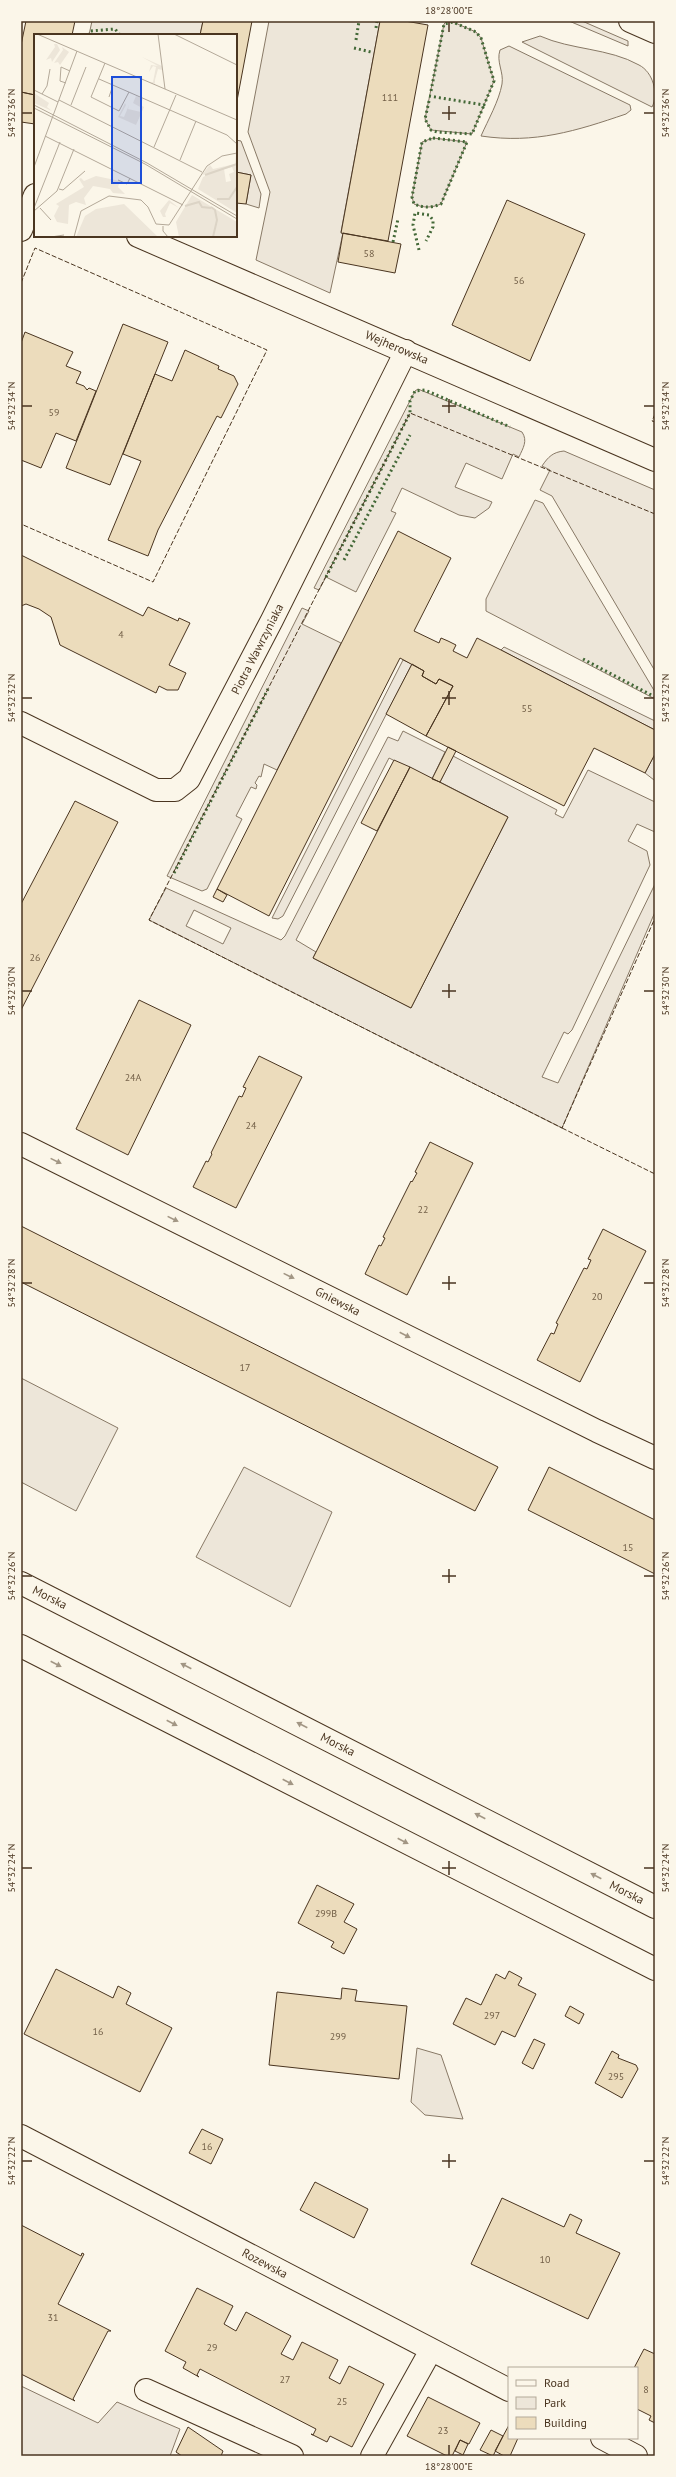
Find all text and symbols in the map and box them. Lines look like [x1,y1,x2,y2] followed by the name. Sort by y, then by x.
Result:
[425,4,473,17] text: 18°28'00"E
[34,34,237,237] inset map
[5,88,18,138] text: 54°32'36"N
[659,88,672,138] text: 54°32'36"N
[382,91,398,104] house number: 111
[364,247,374,260] house number: 58
[514,274,524,287] house number: 56
[363,327,431,367] street label: Wejherowska
[5,381,18,431] text: 54°32'34"N
[659,381,672,431] text: 54°32'34"N
[49,406,59,419] house number: 59
[228,601,286,697] street label: Piotra Wawrzyniaka
[118,628,124,641] house number: 4
[5,673,18,723] text: 54°32'32"N
[659,673,672,723] text: 54°32'32"N
[522,702,532,715] house number: 55
[30,951,40,964] house number: 26
[5,966,18,1016] text: 54°32'30"N
[659,966,672,1016] text: 54°32'30"N
[125,1071,142,1084] house number: 24A
[246,1119,257,1132] house number: 24
[50,1158,62,1164] one-way arrow
[418,1203,428,1216] house number: 22
[167,1215,178,1222] one-way arrow
[5,1258,18,1308] text: 54°32'28"N
[659,1258,672,1308] text: 54°32'28"N
[283,1273,295,1279] one-way arrow
[313,1283,363,1319] street label: Gniewska
[592,1290,603,1303] house number: 20
[400,1332,411,1338] one-way arrow
[240,1361,250,1374] house number: 17
[623,1541,633,1554] house number: 15
[5,1551,18,1601] text: 54°32'26"N
[659,1551,672,1601] text: 54°32'26"N
[30,1582,70,1612] street label: Morska
[50,1661,62,1667] one-way arrow
[180,1663,192,1670] one-way arrow
[166,1720,177,1726] one-way arrow
[296,1722,308,1728] one-way arrow
[318,1729,358,1759] street label: Morska
[282,1779,293,1785] one-way arrow
[474,1813,486,1819] one-way arrow
[398,1838,409,1844] one-way arrow
[5,1843,18,1893] text: 54°32'24"N
[659,1843,672,1893] text: 54°32'24"N
[590,1873,601,1879] one-way arrow
[607,1877,647,1907] street label: Morska
[315,1907,337,1920] house number: 299B
[484,2009,500,2022] house number: 297
[93,2025,103,2038] house number: 16
[330,2030,346,2043] house number: 299
[608,2070,624,2083] house number: 295
[5,2136,18,2186] text: 54°32'22"N
[659,2136,672,2186] text: 54°32'22"N
[202,2140,212,2153] house number: 16
[240,2245,290,2281] street label: Rozewska
[540,2253,551,2266] house number: 10
[48,2311,58,2324] house number: 31
[207,2341,217,2354] house number: 29
[508,2367,638,2439] legend
[280,2373,290,2386] house number: 27
[544,2375,569,2390] text: Road
[643,2383,649,2396] house number: 8
[337,2395,347,2408] house number: 25
[544,2395,566,2410] text: Park
[544,2415,587,2430] text: Building
[438,2424,448,2437] house number: 23
[425,2460,473,2473] text: 18°28'00"E

